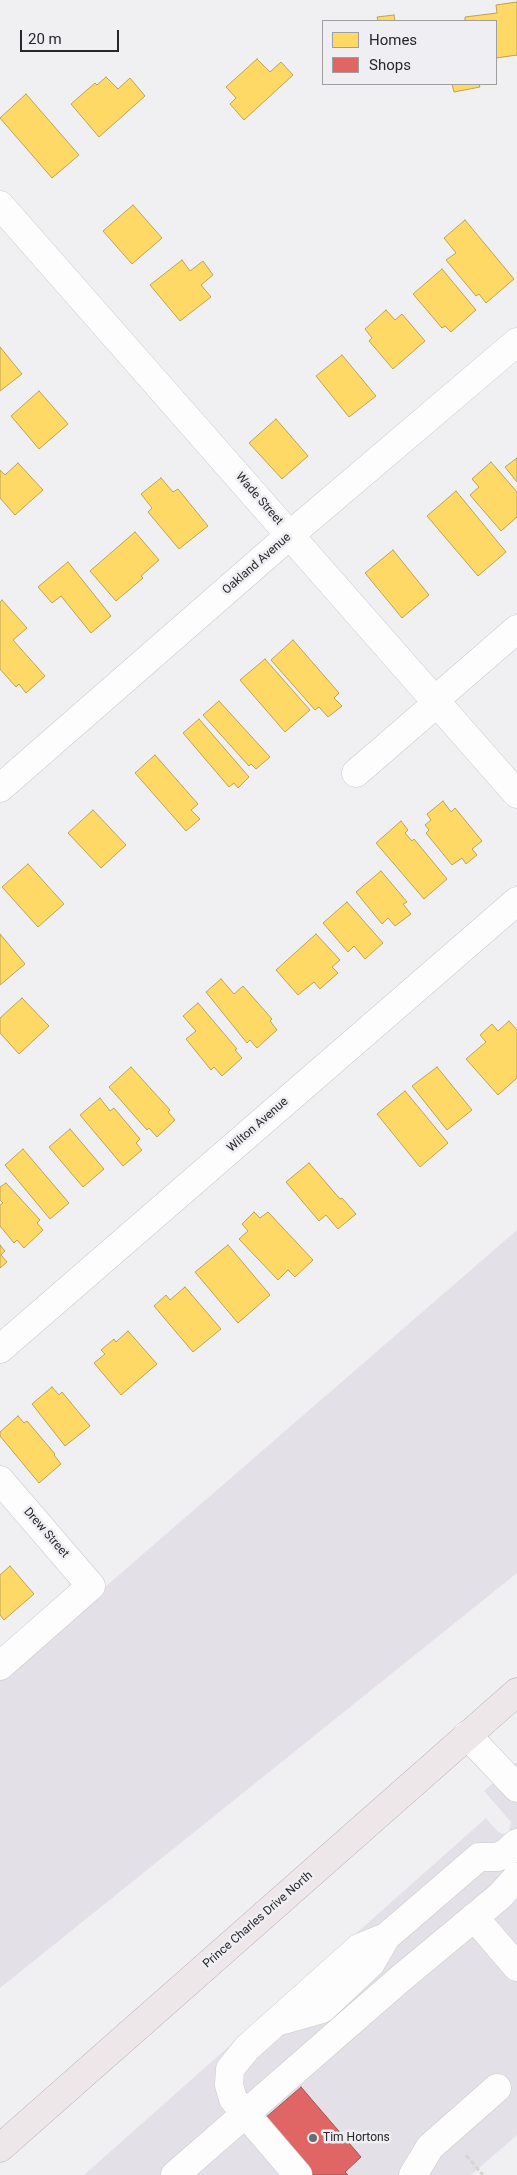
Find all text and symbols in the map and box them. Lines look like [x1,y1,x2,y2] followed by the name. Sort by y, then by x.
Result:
[22,20,121,52] scale bar
[322,20,497,85] legend
[28,30,62,48] text: 20 m
[369,31,417,49] text: Homes
[369,56,411,74] text: Shops
[232,470,286,528] street label: Wade Street
[220,530,294,598] street label: Oakland Avenue
[225,1095,291,1155] street label: Wilton Avenue
[20,1505,72,1561] street label: Drew Street
[200,1868,316,1972] street label: Prince Charles Drive North
[323,2131,390,2145] place label: Tim Hortons
[307,2132,319,2144] marker: Tim Hortons

